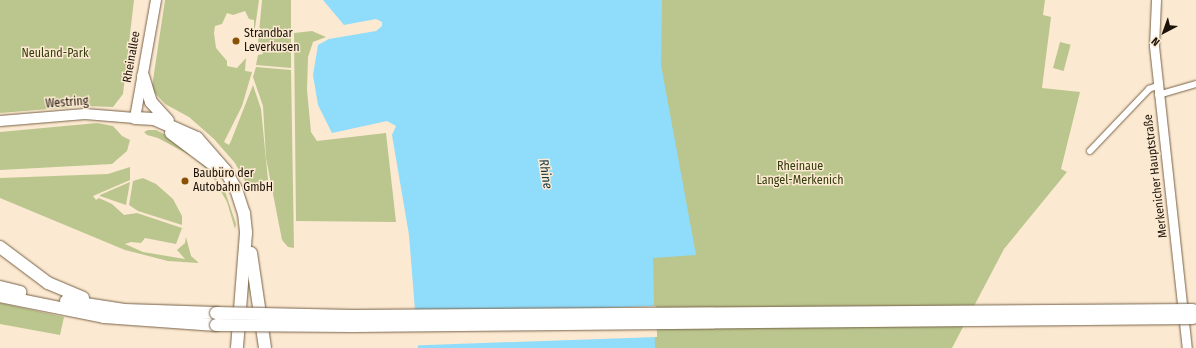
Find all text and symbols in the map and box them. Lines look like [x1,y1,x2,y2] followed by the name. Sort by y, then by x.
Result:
[1144,12,1184,52] north arrow
[244,27,299,55] place label: Strandbar Leverkusen
[120,30,144,84] street label: Rheinallee
[1149,34,1163,49] text: N
[231,36,241,46] marker: Strandbar Leverkusen
[22,47,88,61] park label: Neuland-Park
[45,94,89,112] street label: Westring
[1141,113,1171,239] street label: Merkenicher Hauptstraße
[535,158,555,190] water label: Rhine
[756,160,844,188] park label: Rheinaue Langel-Merkenich
[193,167,273,195] place label: Baubüro der Autobahn GmbH
[180,176,190,186] marker: Baubüro der Autobahn GmbH

